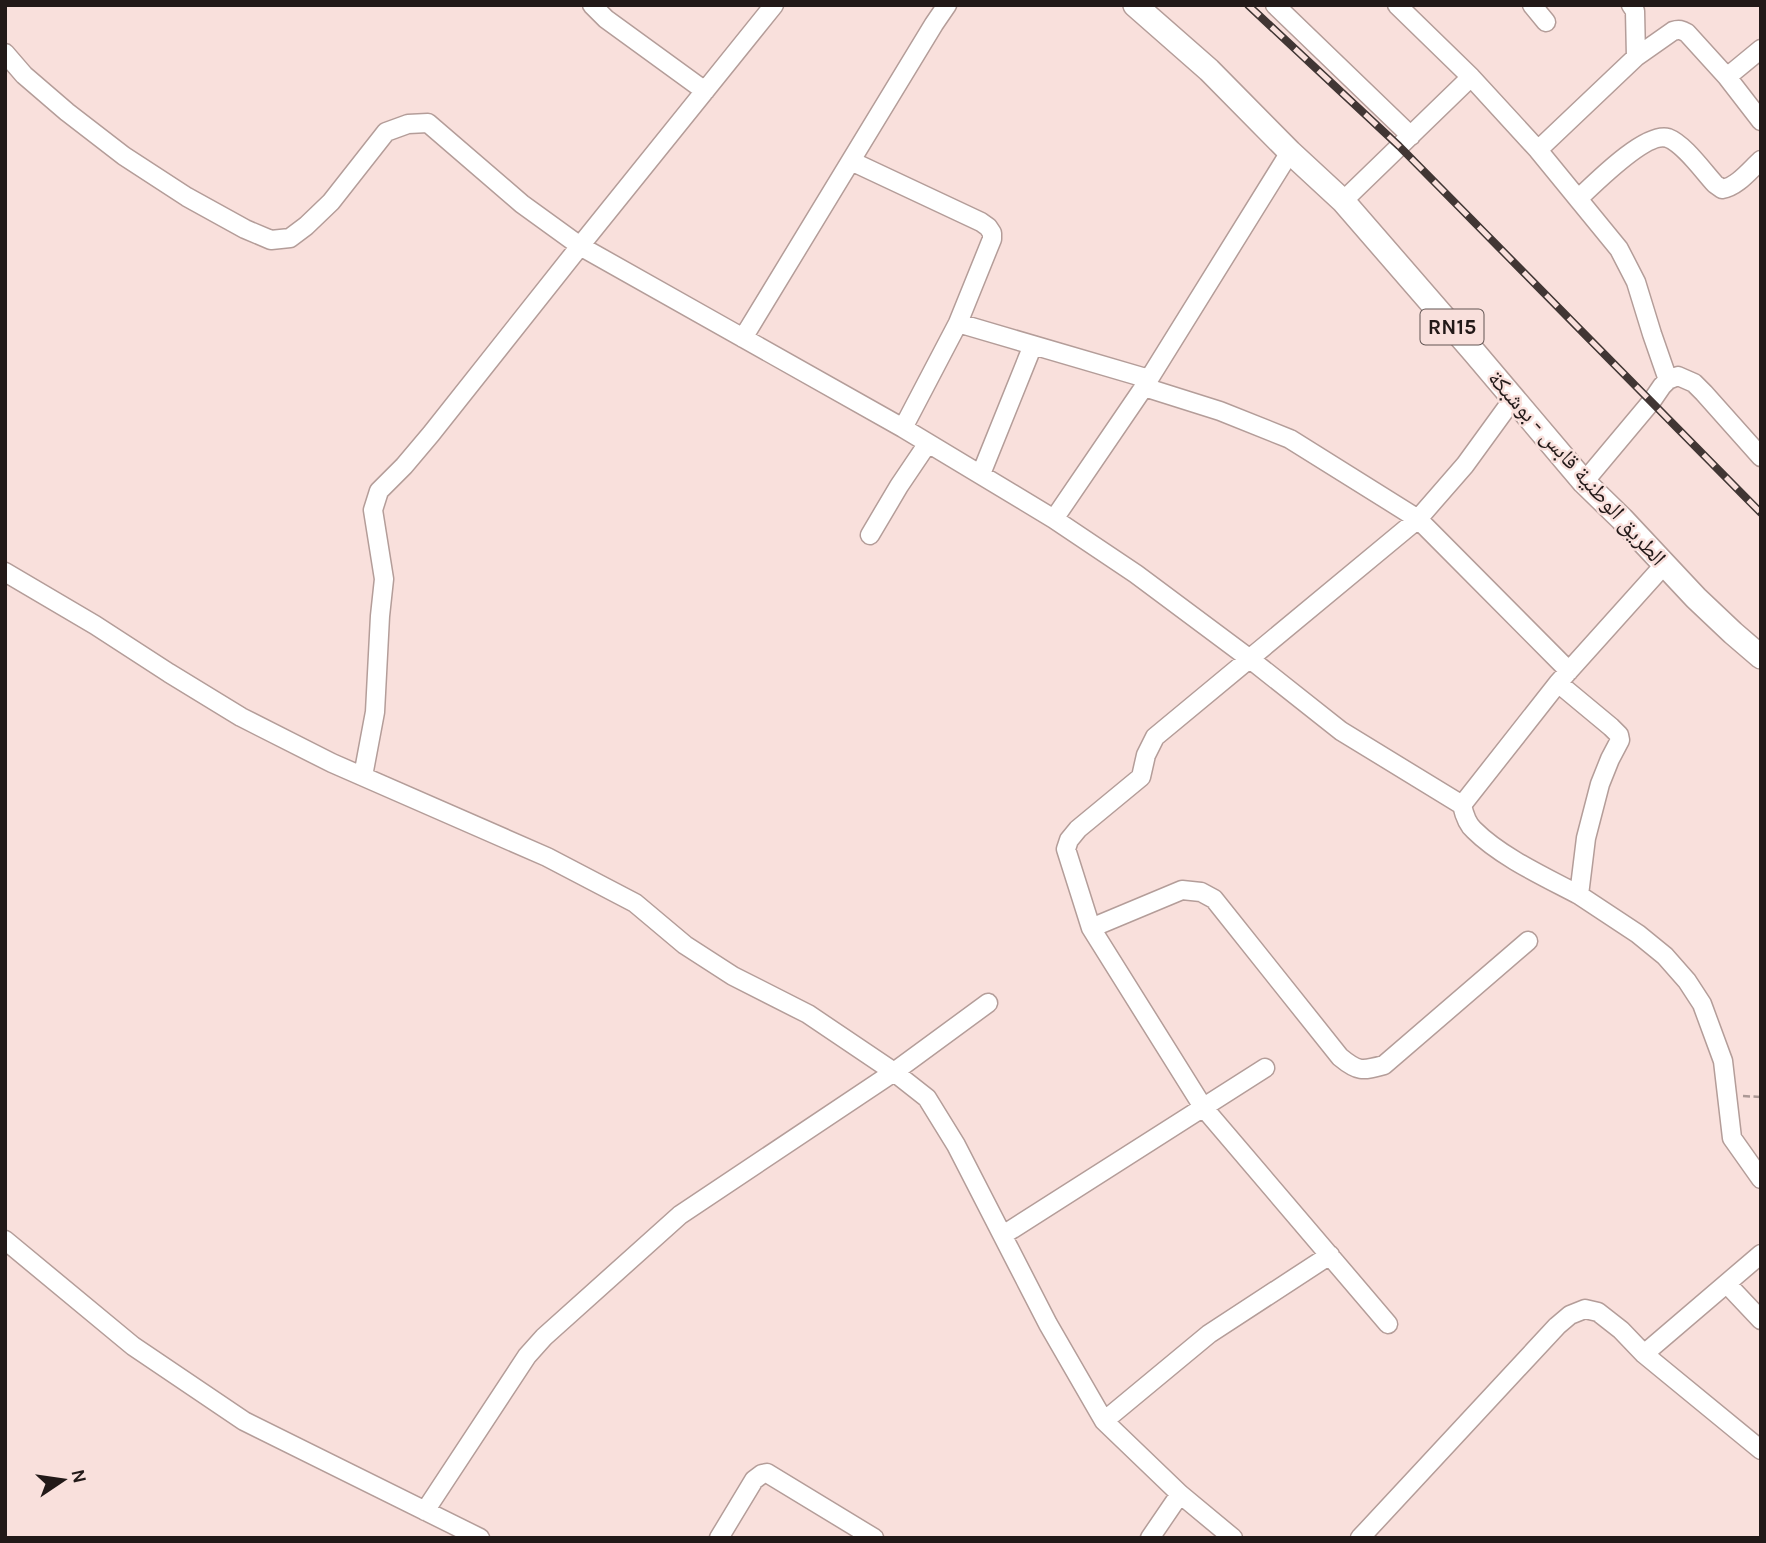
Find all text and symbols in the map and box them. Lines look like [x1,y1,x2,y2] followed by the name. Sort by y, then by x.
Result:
[1420,310,1484,344] road number: RN15
[1482,365,1672,571] street label: الطريق الوطنية قابس - بوشبكة
[28,1445,98,1515] north arrow
[66,1467,91,1486] text: N

